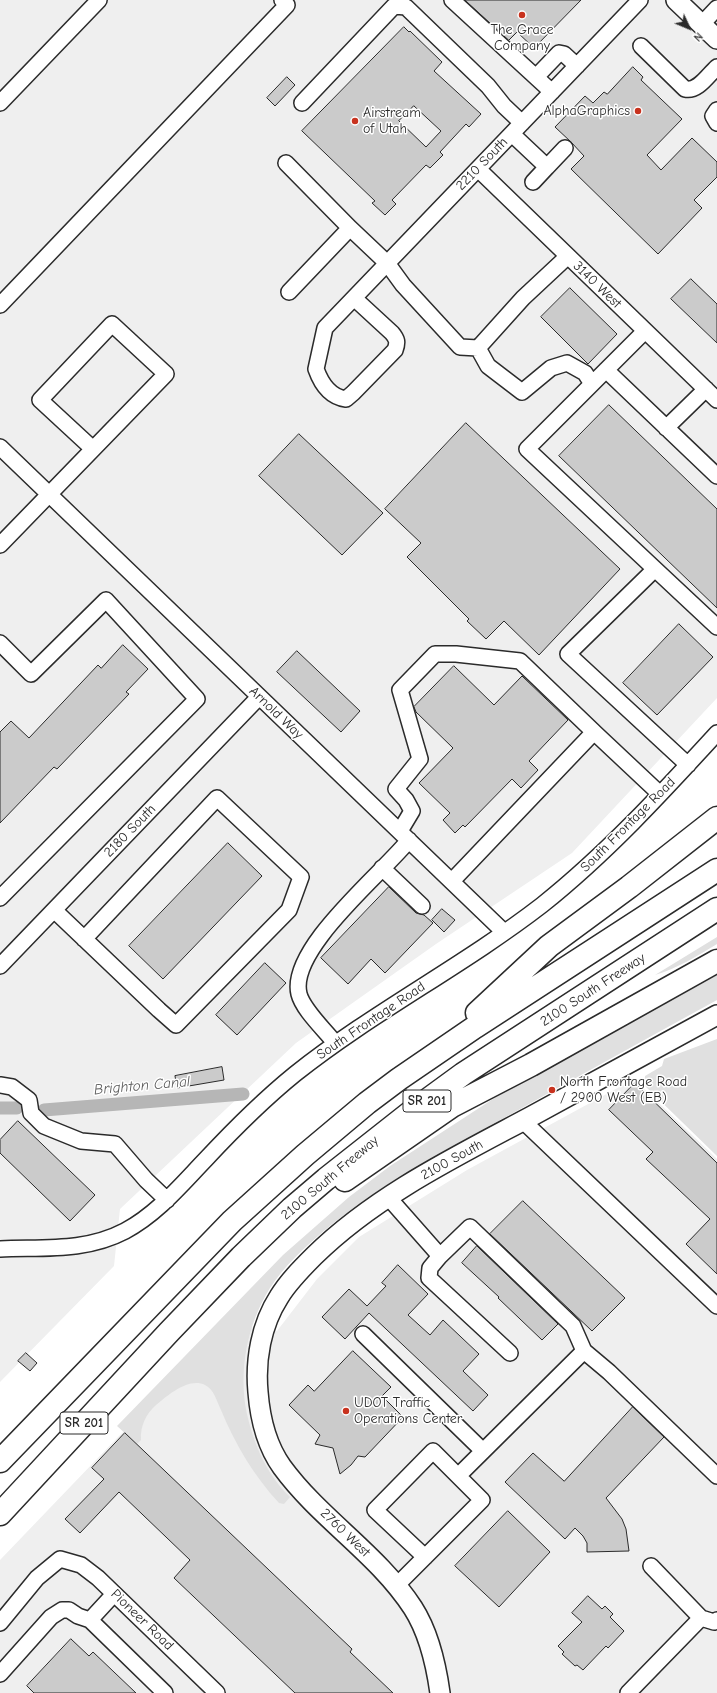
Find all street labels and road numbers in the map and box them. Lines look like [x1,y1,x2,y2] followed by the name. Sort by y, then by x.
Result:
[453,134,511,194] street label: 2210 South
[569,258,625,312] street label: 3140 West
[245,683,307,743] street label: Arnold Way
[577,774,679,876] street label: South Frontage Road
[101,801,159,861] street label: 2180 South
[537,950,649,1030] street label: 2100 South Freeway
[314,978,428,1064] street label: South Frontage Road
[403,1090,451,1112] road number: SR 201
[278,1132,382,1224] street label: 2100 South Freeway
[418,1136,486,1184] street label: 2100 South
[60,1412,108,1434] road number: SR 201
[317,1505,373,1561] street label: 2760 West
[107,1586,177,1654] street label: Pioneer Road

